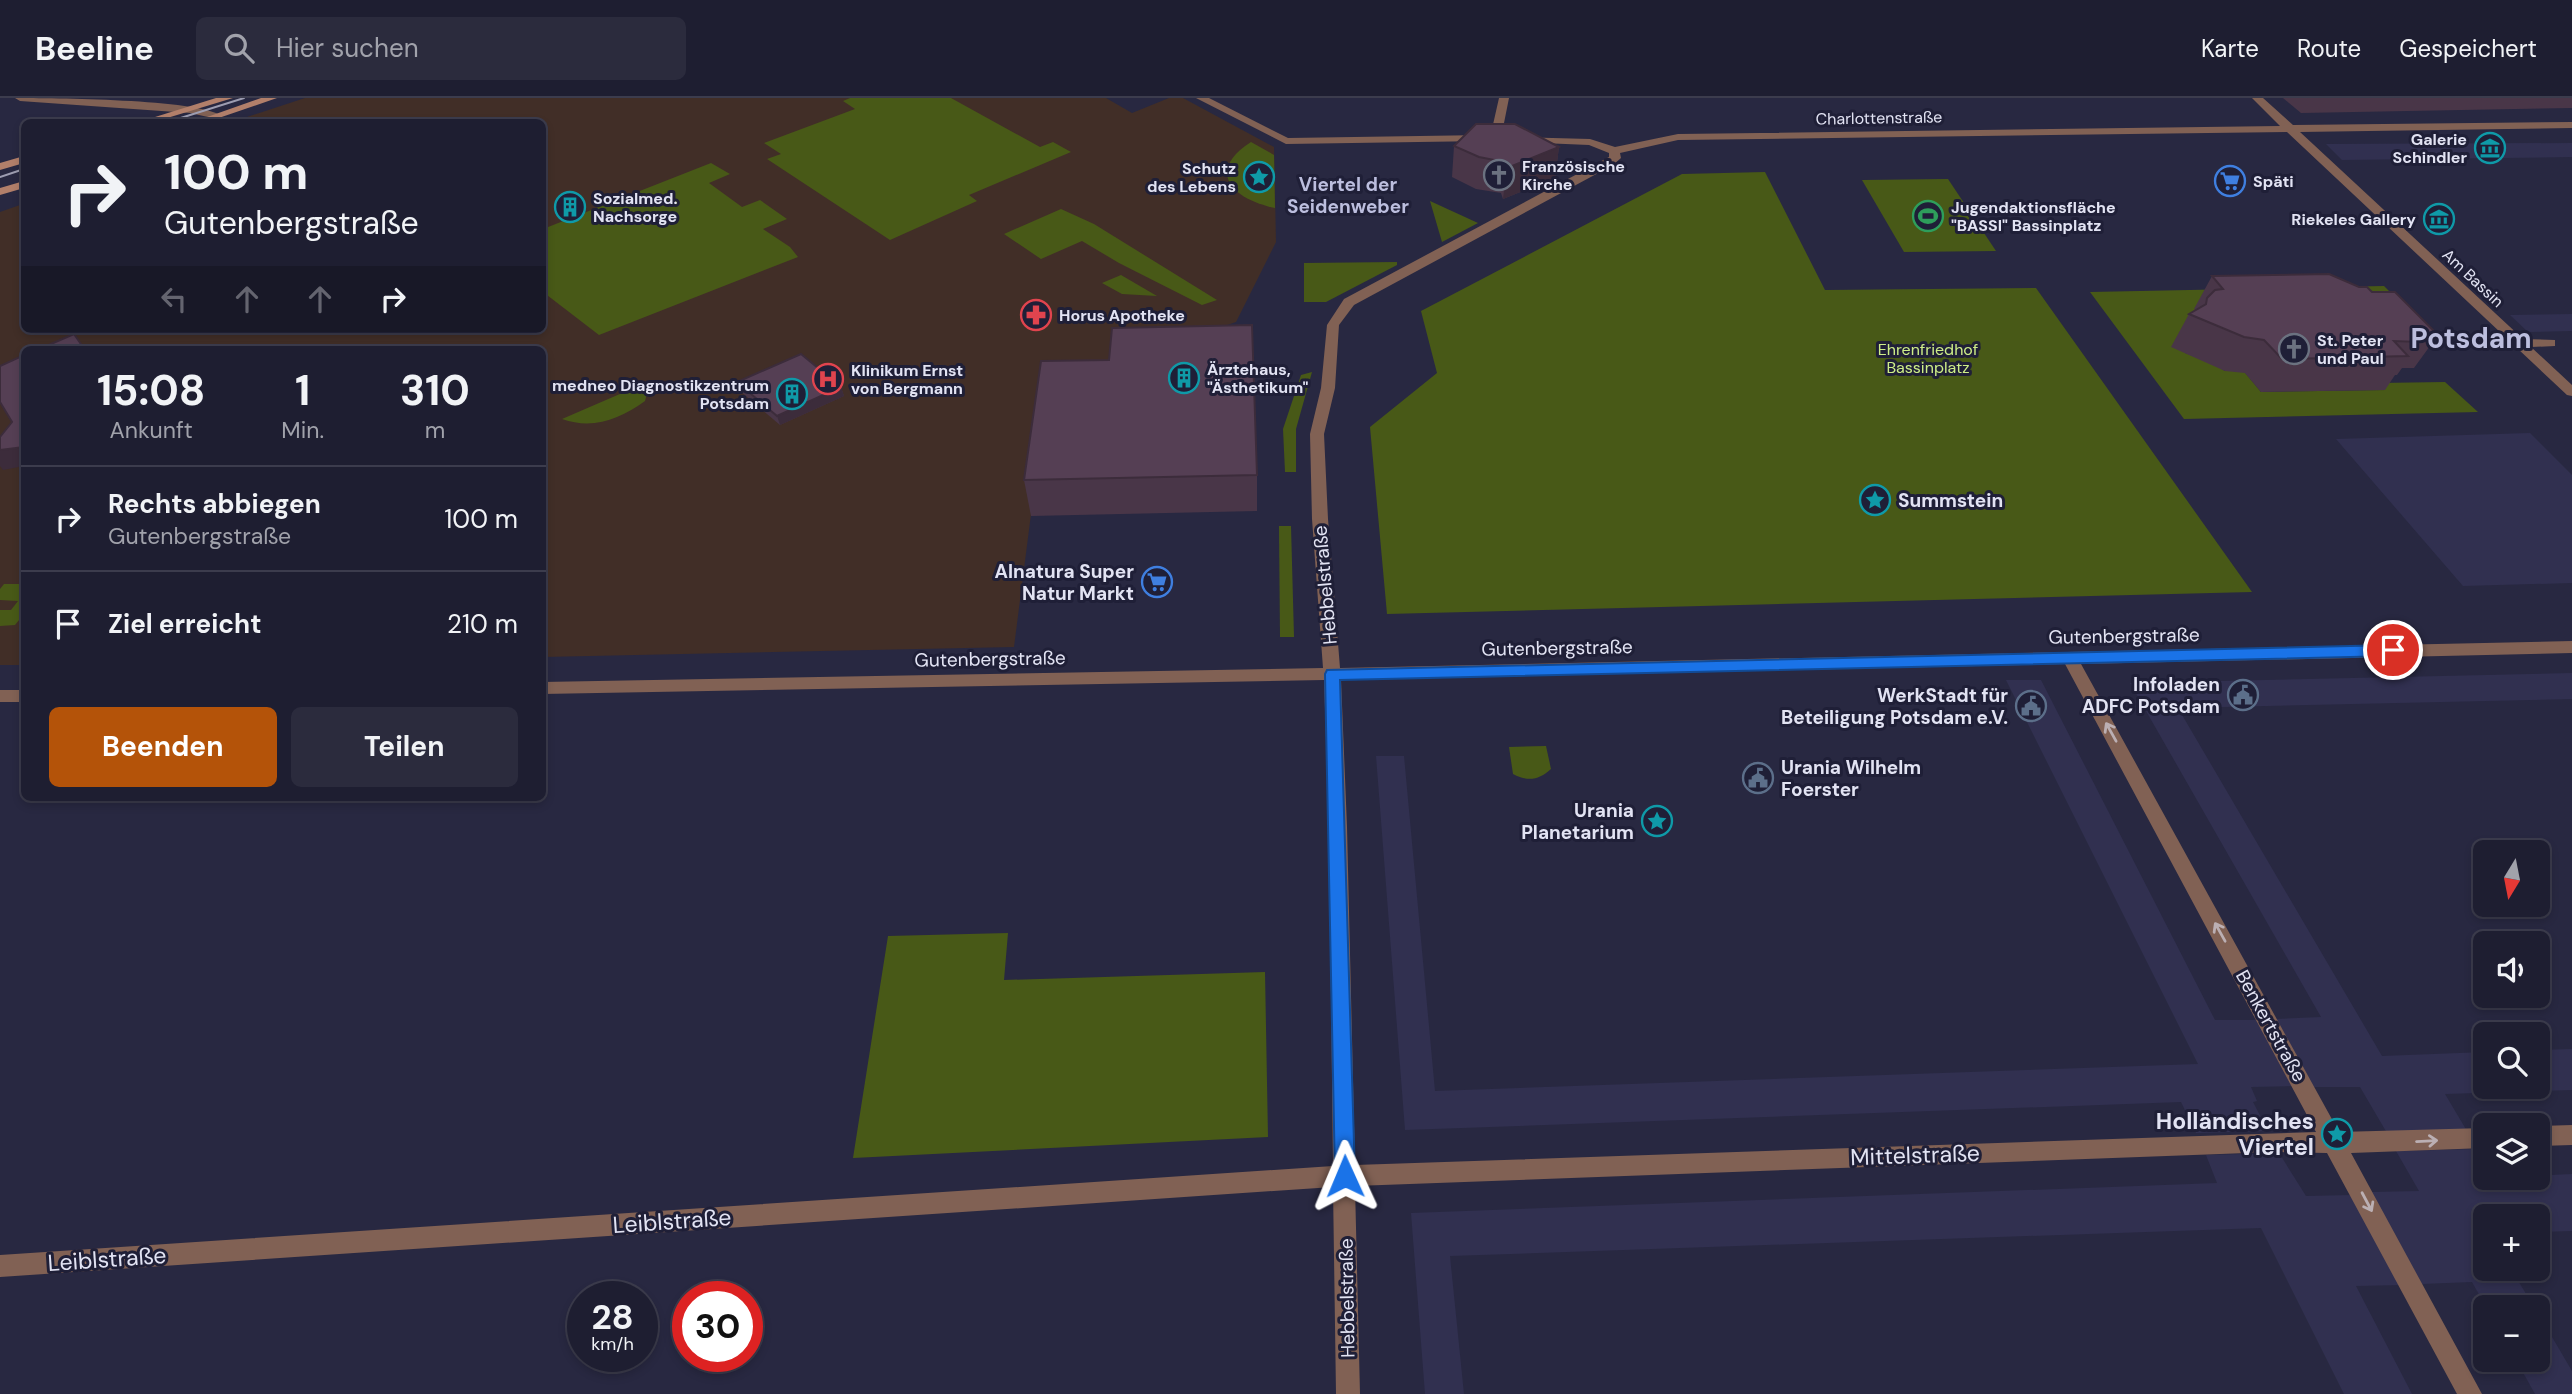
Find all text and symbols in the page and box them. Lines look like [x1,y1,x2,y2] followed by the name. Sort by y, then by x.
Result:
[196,17,686,80] search box
[35,27,154,70] text: Beeline
[220,29,258,67] icon: search
[276,31,419,65] text: Hier suchen
[2201,33,2259,64] text: Karte
[2297,33,2361,64] text: Route
[2399,33,2537,64] text: Gespeichert
[1816,106,1942,130] street label: Charlottenstraße
[2393,129,2467,168] place label: Galerie Schindler
[2473,131,2507,165] museum icon: Galerie Schindler
[164,140,308,204] text: 100 m
[49,147,140,238] icon: right
[1522,156,1625,195] place label: Französische Kirche
[1147,158,1236,197] place label: Schutz des Lebens
[1482,158,1516,192] church icon: Französische Kirche
[1242,160,1276,194] place icon: Schutz des Lebens
[2213,164,2247,198] supermarket icon: Späti
[2253,171,2294,192] place label: Späti
[1287,172,1409,219] district label: Viertel der Seidenweber
[593,188,678,227] place label: Sozialmed. Nachsorge
[553,190,587,224] building icon: Sozialmed. Nachsorge
[1951,197,2116,236] place label: Jugendaktionsfläche "BASSI" Bassinplatz
[1911,199,1945,233] sports icon: Jugendaktionsfläche "BASSI" Bassinplatz
[164,202,419,244] text: Gutenbergstraße
[2422,202,2456,236] museum icon: Riekeles Gallery
[2291,209,2416,230] place label: Riekeles Gallery
[2438,244,2508,312] street label: Am Bassin
[155,280,193,318] icon: left
[228,280,266,318] icon: ahead
[301,280,339,318] icon: ahead
[374,280,412,318] icon: right
[1019,298,1053,332] pharmacy icon: Horus Apotheke
[1059,305,1185,326] place label: Horus Apotheke
[2410,320,2532,357] district label: Potsdam
[2317,330,2384,369] place label: St. Peter und Paul
[2277,332,2311,366] church icon: St. Peter und Paul
[1878,339,1978,378] park label: Ehrenfriedhof Bassinplatz
[1207,359,1308,398] place label: Ärztehaus, "Ästhetikum"
[851,360,963,399] place label: Klinikum Ernst von Bergmann
[1167,361,1201,395] building icon: Ärztehaus, "Ästhetikum"
[811,362,845,396] hospital icon: Klinikum Ernst von Bergmann
[97,363,205,418] text: 15:08
[295,363,310,418] text: 1
[400,363,470,418] text: 310
[552,375,769,414] place label: medneo Diagnostikzentrum Potsdam
[775,377,809,411] building icon: medneo Diagnostikzentrum Potsdam
[110,415,193,445] text: Ankunft
[281,415,324,445] text: Min.
[425,415,445,445] text: m
[1858,483,1892,517] place icon: Summstein
[108,487,321,521] text: Rechts abbiegen
[1898,488,2003,513] place label: Summstein
[49,500,87,538] icon: right
[444,502,518,536] text: 100 m
[108,521,291,551] text: Gutenbergstraße
[1307,524,1343,646] street label: Hebbelstraße
[995,559,1134,606] place label: Alnatura Super Natur Markt
[1140,565,1174,599] supermarket icon: Alnatura Super Natur Markt
[49,605,87,643] icon: arrive
[108,607,261,641] text: Ziel erreicht
[447,607,518,641] text: 210 m
[2363,620,2423,680] pin
[2048,622,2200,650] street label: Gutenbergstraße
[2374,631,2412,669] icon: arrive
[1481,634,1633,662] street label: Gutenbergstraße
[914,645,1066,673] street label: Gutenbergstraße
[2082,672,2220,719] place label: Infoladen ADFC Potsdam
[2226,678,2260,712] public building icon: Infoladen ADFC Potsdam
[1781,683,2008,730] place label: WerkStadt für Beteiligung Potsdam e.V.
[2014,689,2048,723] public building icon: WerkStadt für Beteiligung Potsdam e.V.
[49,707,277,787] button: Beenden
[291,707,518,787] button: Teilen
[2104,722,2117,743] one-way arrow
[1781,755,1921,802] place label: Urania Wilhelm Foerster
[1741,761,1775,795] public building icon: Urania Wilhelm Foerster
[1521,798,1634,845] place label: Urania Planetarium
[1640,804,1674,838] place icon: Urania Planetarium
[2473,840,2550,917] north arrow
[2473,840,2550,1372] map controls
[2212,922,2226,943] one-way arrow
[2473,931,2550,1008] button: sound
[2230,966,2312,1086] street label: Benkertstraße
[2473,1022,2550,1099] button: search
[2156,1106,2314,1162] place label: Holländisches Viertel
[2473,1113,2550,1190] button: layers
[2320,1117,2354,1151] place icon: Holländisches Viertel
[2415,1134,2438,1147] one-way arrow
[1850,1138,1980,1172] street label: Mittelstraße
[1308,1139,1382,1213] position arrow
[2360,1192,2374,1212] one-way arrow
[612,1202,732,1240] street label: Leiblstraße
[2473,1204,2550,1281] button: +
[1333,1238,1361,1358] street label: Hebbelstraße
[47,1240,167,1278] street label: Leiblstraße
[672,1281,763,1372] speed limit sign: 30
[591,1294,634,1340] text: 28
[2473,1295,2550,1372] button: −
[591,1332,634,1356] text: km/h

